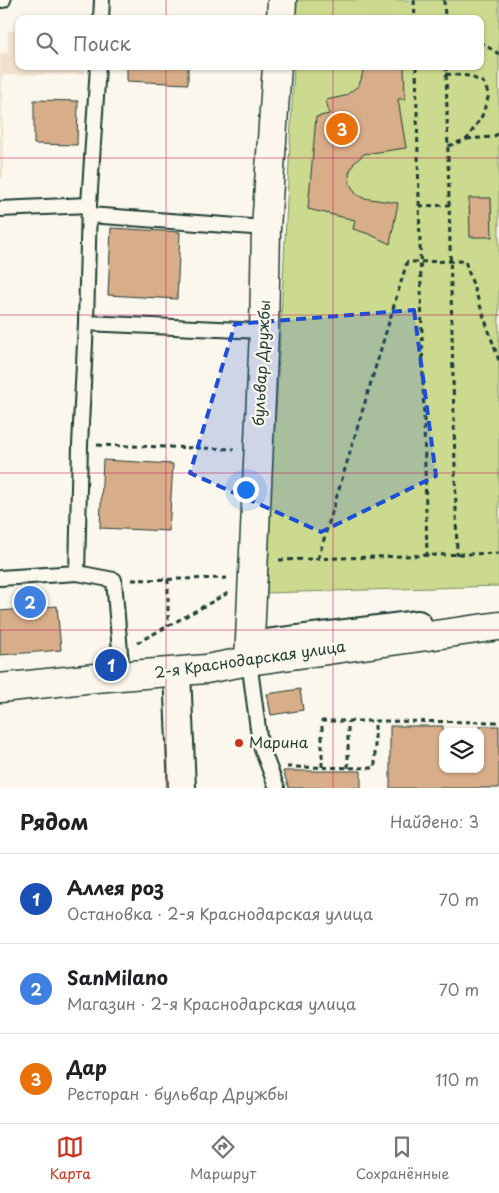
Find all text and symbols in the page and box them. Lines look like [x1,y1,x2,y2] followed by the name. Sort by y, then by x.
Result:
[15,15,484,70] search box
[33,29,61,57] icon: search
[73,29,131,57] text: Поиск
[326,110,358,148] pin: 3
[246,299,275,426] street label: бульвар Дружбы
[233,477,259,503] your location
[14,583,46,621] pin: 2
[153,634,347,683] street label: 2-я Краснодарская улица
[95,646,127,684] pin: 1
[439,728,484,773] map controls
[439,728,484,773] button: layers
[249,730,309,753] place label: Марина
[233,737,245,749] marker: Марина
[20,805,88,837] text: Рядом
[390,809,479,833] text: Найдено: 3
[67,873,164,901] text: Аллея роз
[32,887,40,911] text: 1
[439,887,479,911] text: 70 m
[67,901,373,925] text: Остановка · 2-я Краснодарская улица
[67,963,168,991] text: SanMilano
[30,977,42,1001] text: 2
[439,977,479,1001] text: 70 m
[67,991,356,1015] text: Магазин · 2-я Краснодарская улица
[67,1053,107,1081] text: Дар
[31,1067,41,1091] text: 3
[436,1067,479,1091] text: 110 m
[67,1081,288,1105] text: Ресторан · бульвар Дружбы
[50,1133,91,1184] tab: Карта
[190,1133,256,1184] tab: Маршрут
[356,1133,449,1184] tab: Сохранённые

